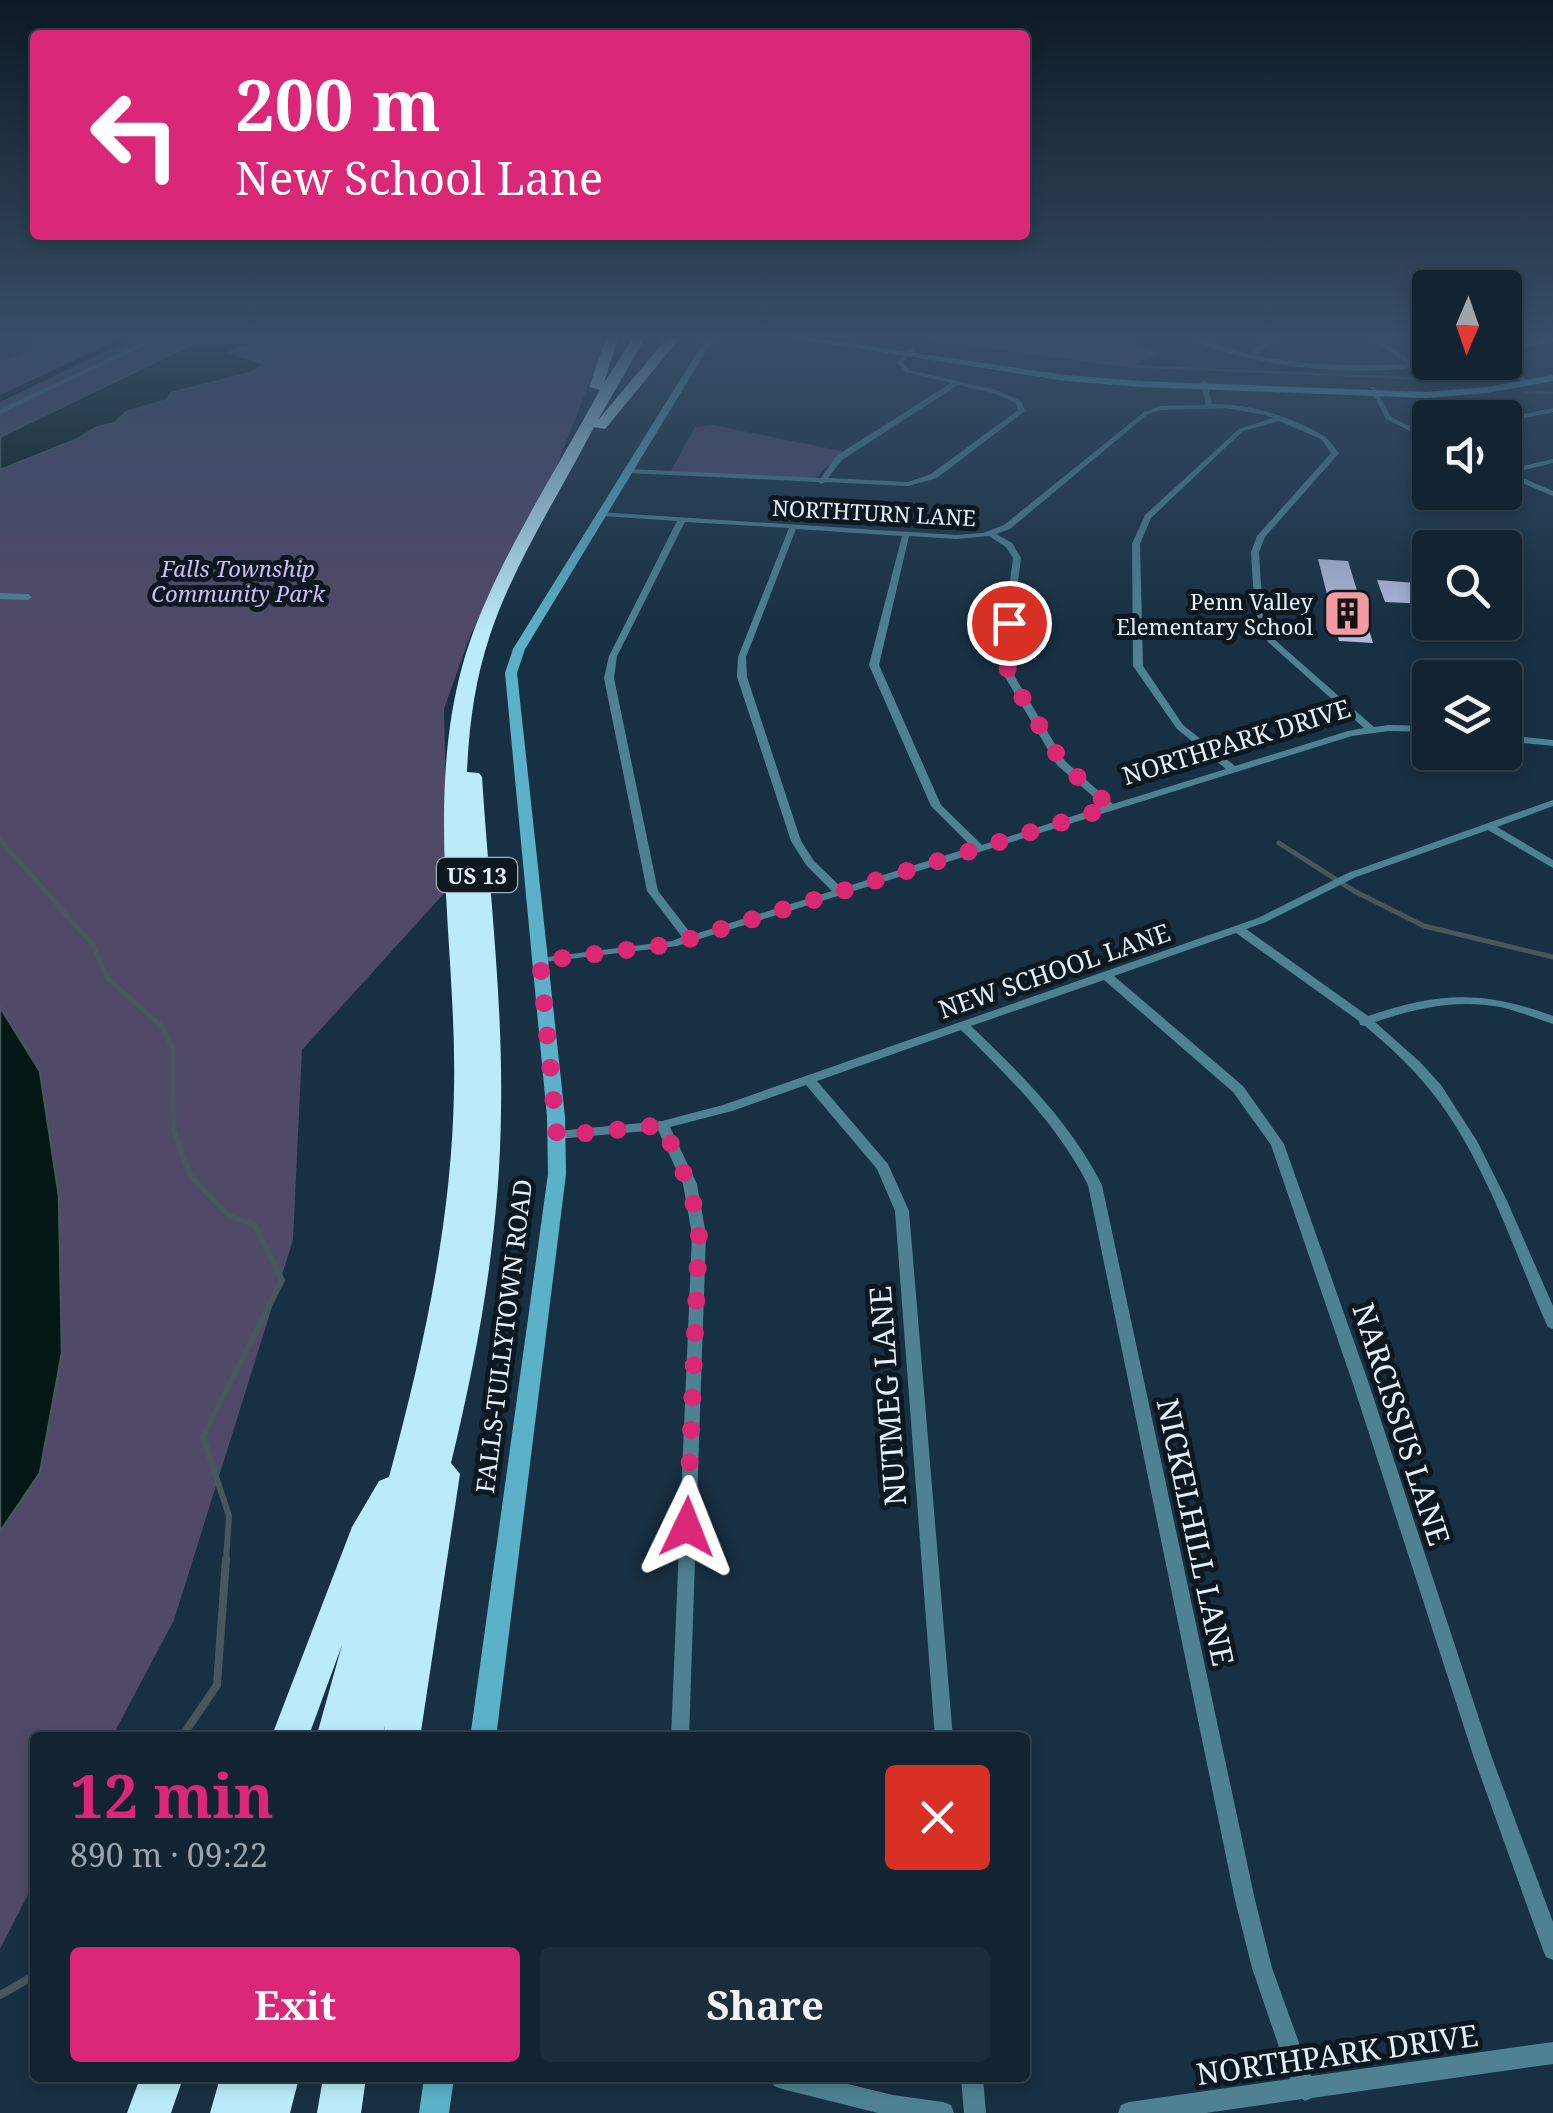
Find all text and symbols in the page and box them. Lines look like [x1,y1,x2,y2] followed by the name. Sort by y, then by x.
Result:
[235,56,441,152] text: 200 m
[70,70,200,200] icon: left
[235,147,603,208] text: New School Lane
[1412,270,1522,380] north arrow
[1412,270,1522,770] map controls
[1412,400,1522,510] button: sound
[771,492,977,532] street label: NORTHTURN LANE
[1412,530,1522,640] button: search
[151,553,326,608] park label: Falls Township Community Park
[967,581,1052,666] pin
[1116,586,1314,641] place label: Penn Valley Elementary School
[1322,588,1374,640] building icon: Penn Valley Elementary School
[982,596,1037,651] icon: arrive
[1412,660,1522,770] button: layers
[1118,690,1354,792] street label: NORTHPARK DRIVE
[437,858,517,892] road number: US 13
[934,914,1174,1026] street label: NEW SCHOOL LANE
[467,1177,539,1495] street label: FALLS-TULLYTOWN ROAD
[859,1285,915,1507] street label: NUTMEG LANE
[1344,1298,1460,1550] street label: NARCISSUS LANE
[1148,1395,1244,1669] street label: NICKELHILL LANE
[635,1475,739,1579] position arrow
[70,1754,274,1836] text: 12 min
[885,1765,990,1870] button: close
[70,1833,268,1876] text: 890 m · 09:22
[70,1947,520,2062] button: Exit
[540,1947,990,2062] button: Share
[1193,2014,1481,2094] street label: NORTHPARK DRIVE

